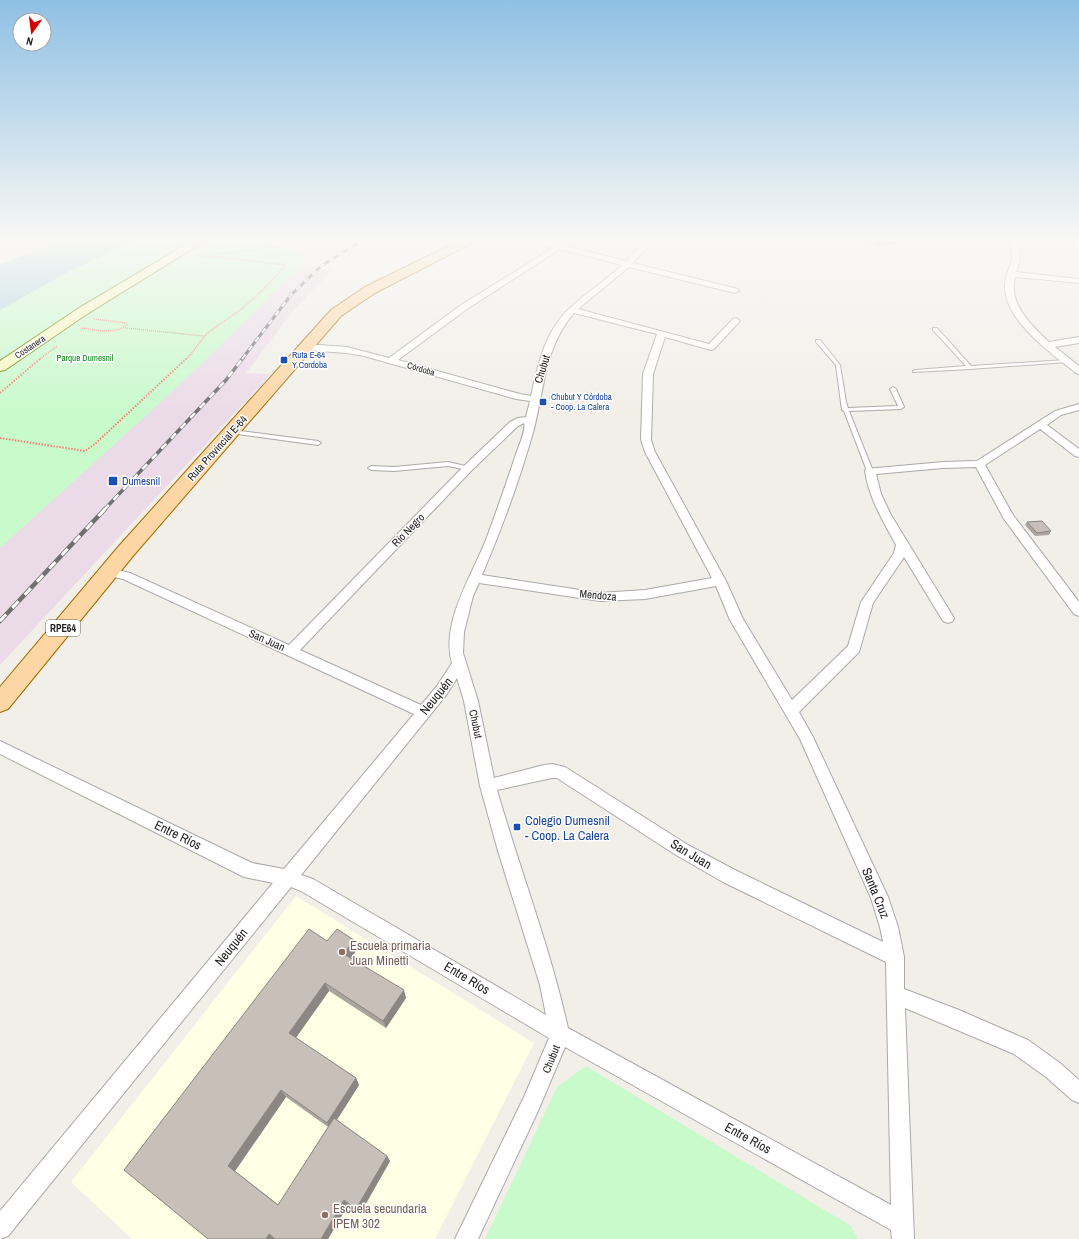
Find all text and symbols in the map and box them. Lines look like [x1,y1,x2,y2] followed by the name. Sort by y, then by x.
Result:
[12,12,52,52] north arrow
[25,34,34,49] text: N
[13,333,47,361] street label: Costanera
[292,349,327,371] place label: Ruta E-64 Y Cordoba
[56,352,114,364] park label: Parque Dumesnil
[531,353,553,385] street label: Chubut
[279,355,289,365] marker: Ruta E-64 Y Cordoba
[406,359,436,379] street label: Córdoba
[551,391,612,413] place label: Chubut Y Córdoba - Coop. La Calera
[538,397,548,407] marker: Chubut Y Córdoba - Coop. La Calera
[184,412,250,484] street label: Ruta Provincial E-64
[122,474,160,488] place label: Dumesnil
[107,475,119,487] marker: Dumesnil
[389,510,427,550] street label: Río Negro
[579,586,617,604] street label: Mendoza
[46,620,80,636] road number: RPE64
[247,626,287,654] street label: San Juan
[416,674,456,718] street label: Neuquén
[466,708,486,740] street label: Chubut
[525,812,610,844] place label: Colegio Dumesnil - Coop. La Calera
[152,816,204,854] street label: Entre Ríos
[512,822,522,832] marker: Colegio Dumesnil - Coop. La Calera
[667,835,715,873] street label: San Juan
[858,865,894,921] street label: Santa Cruz
[211,925,251,969] street label: Neuquén
[350,937,431,969] place label: Escuela primaria Juan Minetti
[337,947,347,957] marker: Escuela primaria Juan Minetti
[441,958,493,998] street label: Entre Ríos
[539,1042,563,1075] street label: Chubut
[722,1118,774,1158] street label: Entre Ríos
[333,1200,427,1232] place label: Escuela secundaria IPEM 302
[320,1210,330,1220] marker: Escuela secundaria IPEM 302

